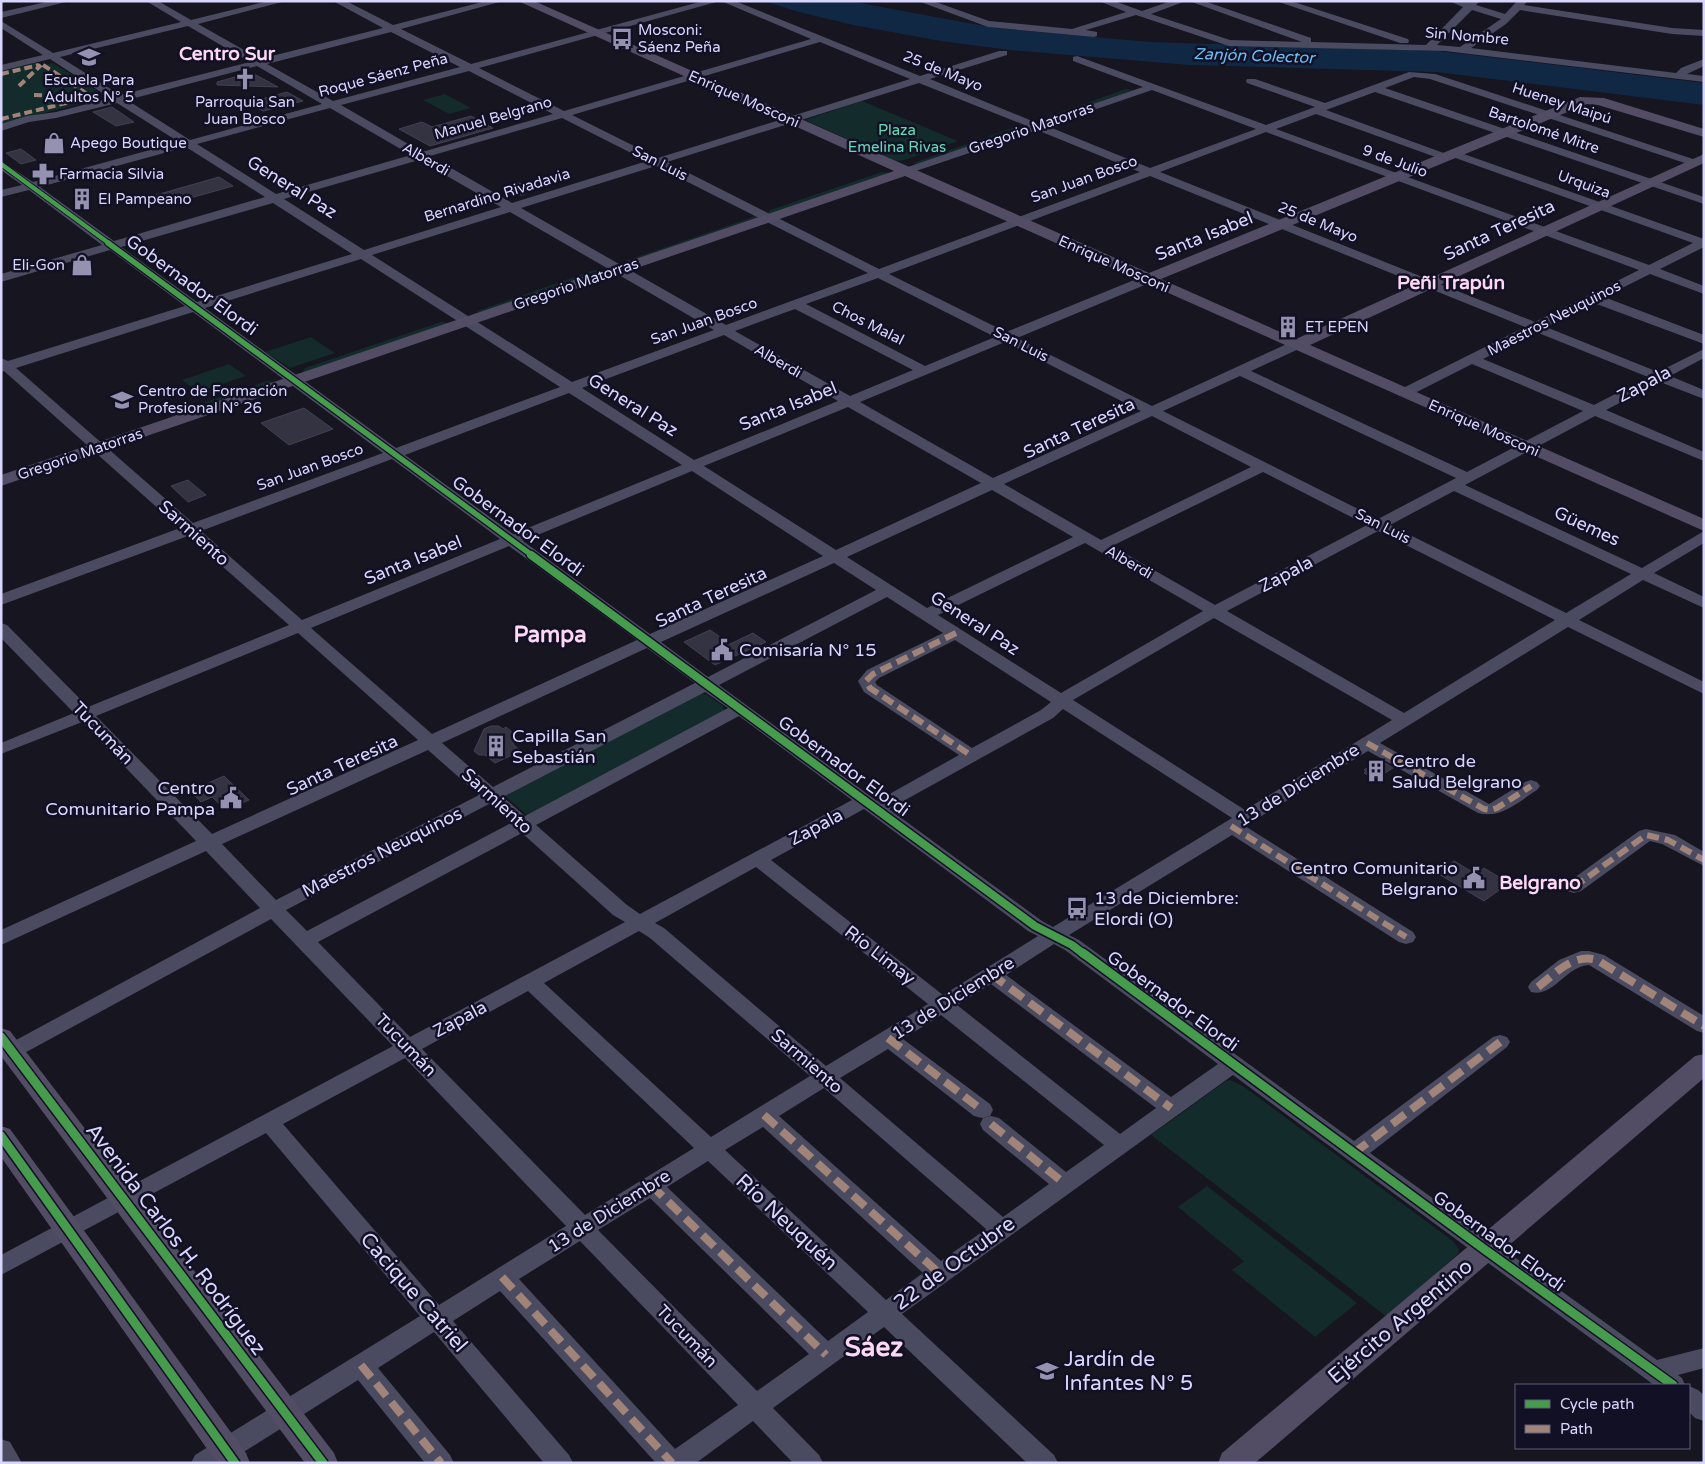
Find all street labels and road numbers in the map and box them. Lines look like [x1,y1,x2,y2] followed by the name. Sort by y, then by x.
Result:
[1424,23,1510,49] street label: Sin Nombre
[900,47,986,95] street label: 25 de Mayo
[316,49,450,101] street label: Roque Sáenz Peña
[686,66,802,132] street label: Enrique Mosconi
[1510,78,1614,128] street label: Hueney Maipú
[432,93,554,143] street label: Manuel Belgrano
[966,98,1096,158] street label: Gregorio Matorras
[1486,103,1602,157] street label: Bartolomé Mitre
[399,138,453,180] street label: Alberdi
[629,141,691,185] street label: San Luis
[1360,141,1430,181] street label: 9 de Julio
[243,151,341,223] street label: General Paz
[1028,151,1140,207] street label: San Juan Bosco
[422,164,572,226] street label: Bernardino Rivadavia
[1555,166,1613,202] street label: Urquiza
[1440,195,1558,265] street label: Santa Teresita
[1275,198,1361,246] street label: 25 de Mayo
[1152,206,1256,266] street label: Santa Isabel
[122,230,262,340] street label: Gobernador Elordi
[1056,231,1172,297] street label: Enrique Mosconi
[511,254,641,314] street label: Gregorio Matorras
[1484,277,1624,359] street label: Maestros Neuquinos
[648,293,760,349] street label: San Juan Bosco
[829,297,907,349] street label: Chos Malal
[990,322,1052,366] street label: San Luis
[751,340,805,382] street label: Alberdi
[1613,361,1675,407] street label: Zapala
[584,369,682,441] street label: General Paz
[736,376,840,436] street label: Santa Isabel
[1020,393,1138,463] street label: Santa Teresita
[1426,395,1542,461] street label: Enrique Mosconi
[15,424,145,484] street label: Gregorio Matorras
[254,439,366,495] street label: San Juan Bosco
[448,471,588,581] street label: Gobernador Elordi
[154,495,234,571] street label: Sarmiento
[1551,501,1623,551] street label: Güemes
[1352,504,1414,548] street label: San Luis
[361,530,465,590] street label: Santa Isabel
[1102,541,1156,583] street label: Alberdi
[1255,551,1317,597] street label: Zapala
[652,562,770,632] street label: Santa Teresita
[926,586,1024,660] street label: General Paz
[68,697,138,769] street label: Tucumán
[774,711,914,821] street label: Gobernador Elordi
[283,730,401,800] street label: Santa Teresita
[1233,738,1363,832] street label: 13 de Diciembre
[457,763,537,839] street label: Sarmiento
[298,802,466,902] street label: Maestros Neuquinos
[785,804,847,850] street label: Zapala
[840,920,920,990] street label: Río Limay
[1103,946,1243,1056] street label: Gobernador Elordi
[888,951,1018,1045] street label: 13 de Diciembre
[429,996,491,1042] street label: Zapala
[371,1009,441,1081] street label: Tucumán
[767,1024,847,1098] street label: Sarmiento
[80,1118,271,1360] street label: Avenida Carlos H. Rodríguez
[544,1164,674,1258] street label: 13 de Diciembre
[730,1169,843,1276] street label: Río Neuquén
[1429,1186,1569,1296] street label: Gobernador Elordi
[889,1211,1020,1316] street label: 22 de Octubre
[355,1227,473,1357] street label: Cacique Catriel
[1323,1254,1478,1389] street label: Ejército Argentino
[652,1300,722,1372] street label: Tucumán

